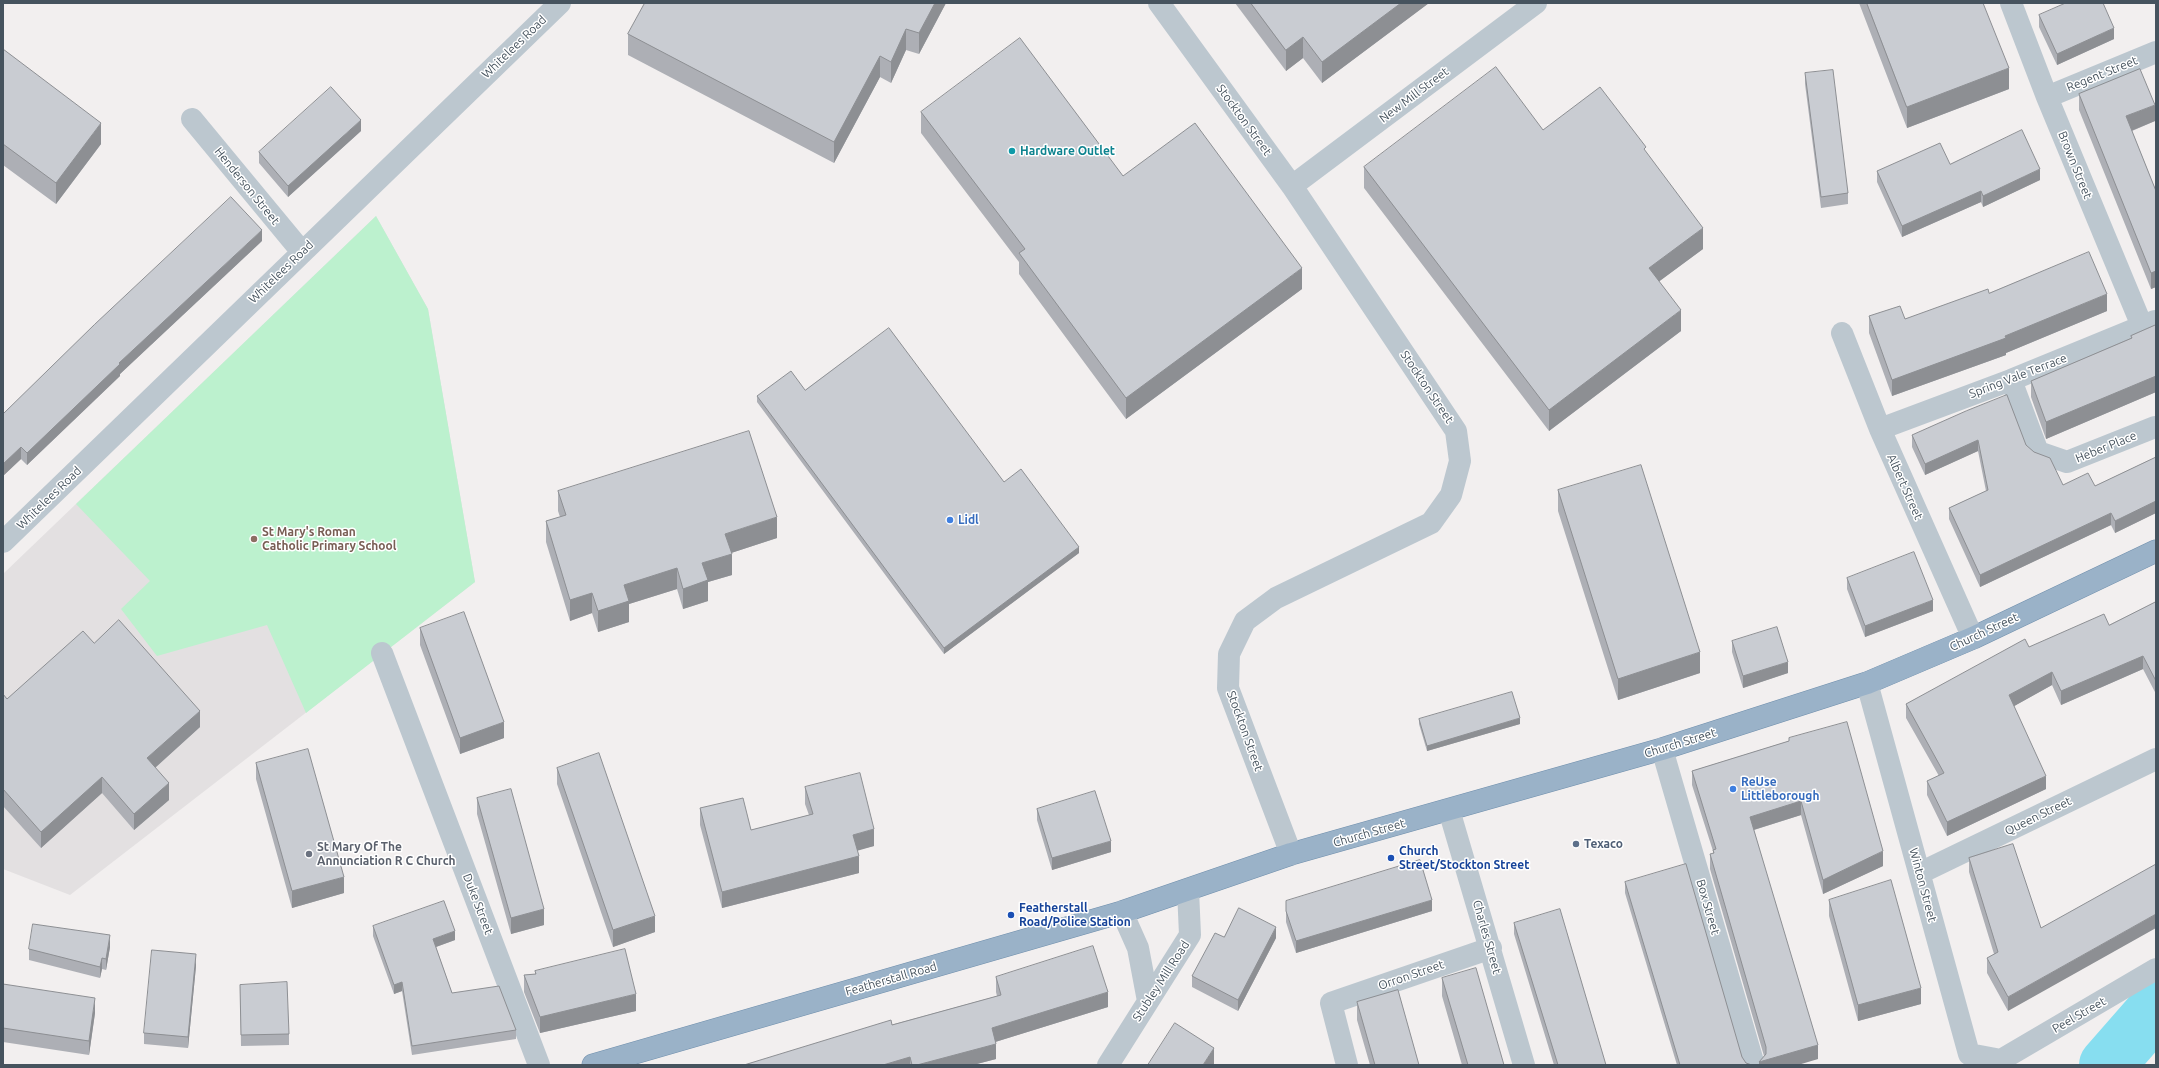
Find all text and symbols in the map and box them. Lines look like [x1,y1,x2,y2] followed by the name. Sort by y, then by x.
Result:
[479,13,549,81] street label: Whitelees Road
[2064,53,2140,95] street label: Regent Street
[1376,64,1452,126] street label: New Mill Street
[1213,82,1275,158] street label: Stockton Street
[2055,129,2095,201] street label: Brown Street
[211,144,283,228] street label: Henderson Street
[1020,144,1115,158] place label: Hardware Outlet
[1007,146,1017,156] marker: Hardware Outlet
[246,238,316,306] street label: Whitelees Road
[1397,348,1457,426] street label: Stockton Street
[1967,351,2069,401] street label: Spring Vale Terrace
[2073,428,2139,466] street label: Heber Place
[1884,452,1926,522] street label: Albert Street
[14,464,84,532] street label: Whitelees Road
[958,513,979,527] place label: Lidl
[945,515,955,525] marker: Lidl
[262,525,396,553] place label: St Mary's Roman Catholic Primary School
[249,534,259,544] marker: St Mary's Roman Catholic Primary School
[1947,610,2021,654] street label: Church Street
[1224,689,1266,773] street label: Stockton Street
[1642,725,1718,761] street label: Church Street
[1741,775,1819,803] place label: ReUse Littleborough
[1728,784,1738,794] marker: ReUse Littleborough
[2002,794,2074,838] street label: Queen Street
[1331,816,1407,850] street label: Church Street
[1584,837,1623,851] place label: Texaco
[1571,839,1581,849] marker: Texaco
[317,840,456,868] place label: St Mary Of The Annunciation R C Church
[1399,844,1529,872] place label: Church Street/Stockton Street
[1906,846,1940,924] street label: Winton Street
[304,849,314,859] marker: St Mary Of The Annunciation R C Church
[1386,853,1396,863] marker: Church Street/Stockton Street
[460,872,496,936] street label: Duke Street
[1693,878,1723,936] street label: Box Street
[1470,898,1504,976] street label: Charles Street
[1019,901,1131,929] place label: Featherstall Road/Police Station
[1006,910,1016,920] marker: Featherstall Road/Police Station
[1130,938,1192,1024] street label: Stubley Mill Road
[1376,957,1446,993] street label: Orron Street
[844,959,938,999] street label: Featherstall Road
[2050,994,2108,1036] street label: Peel Street

